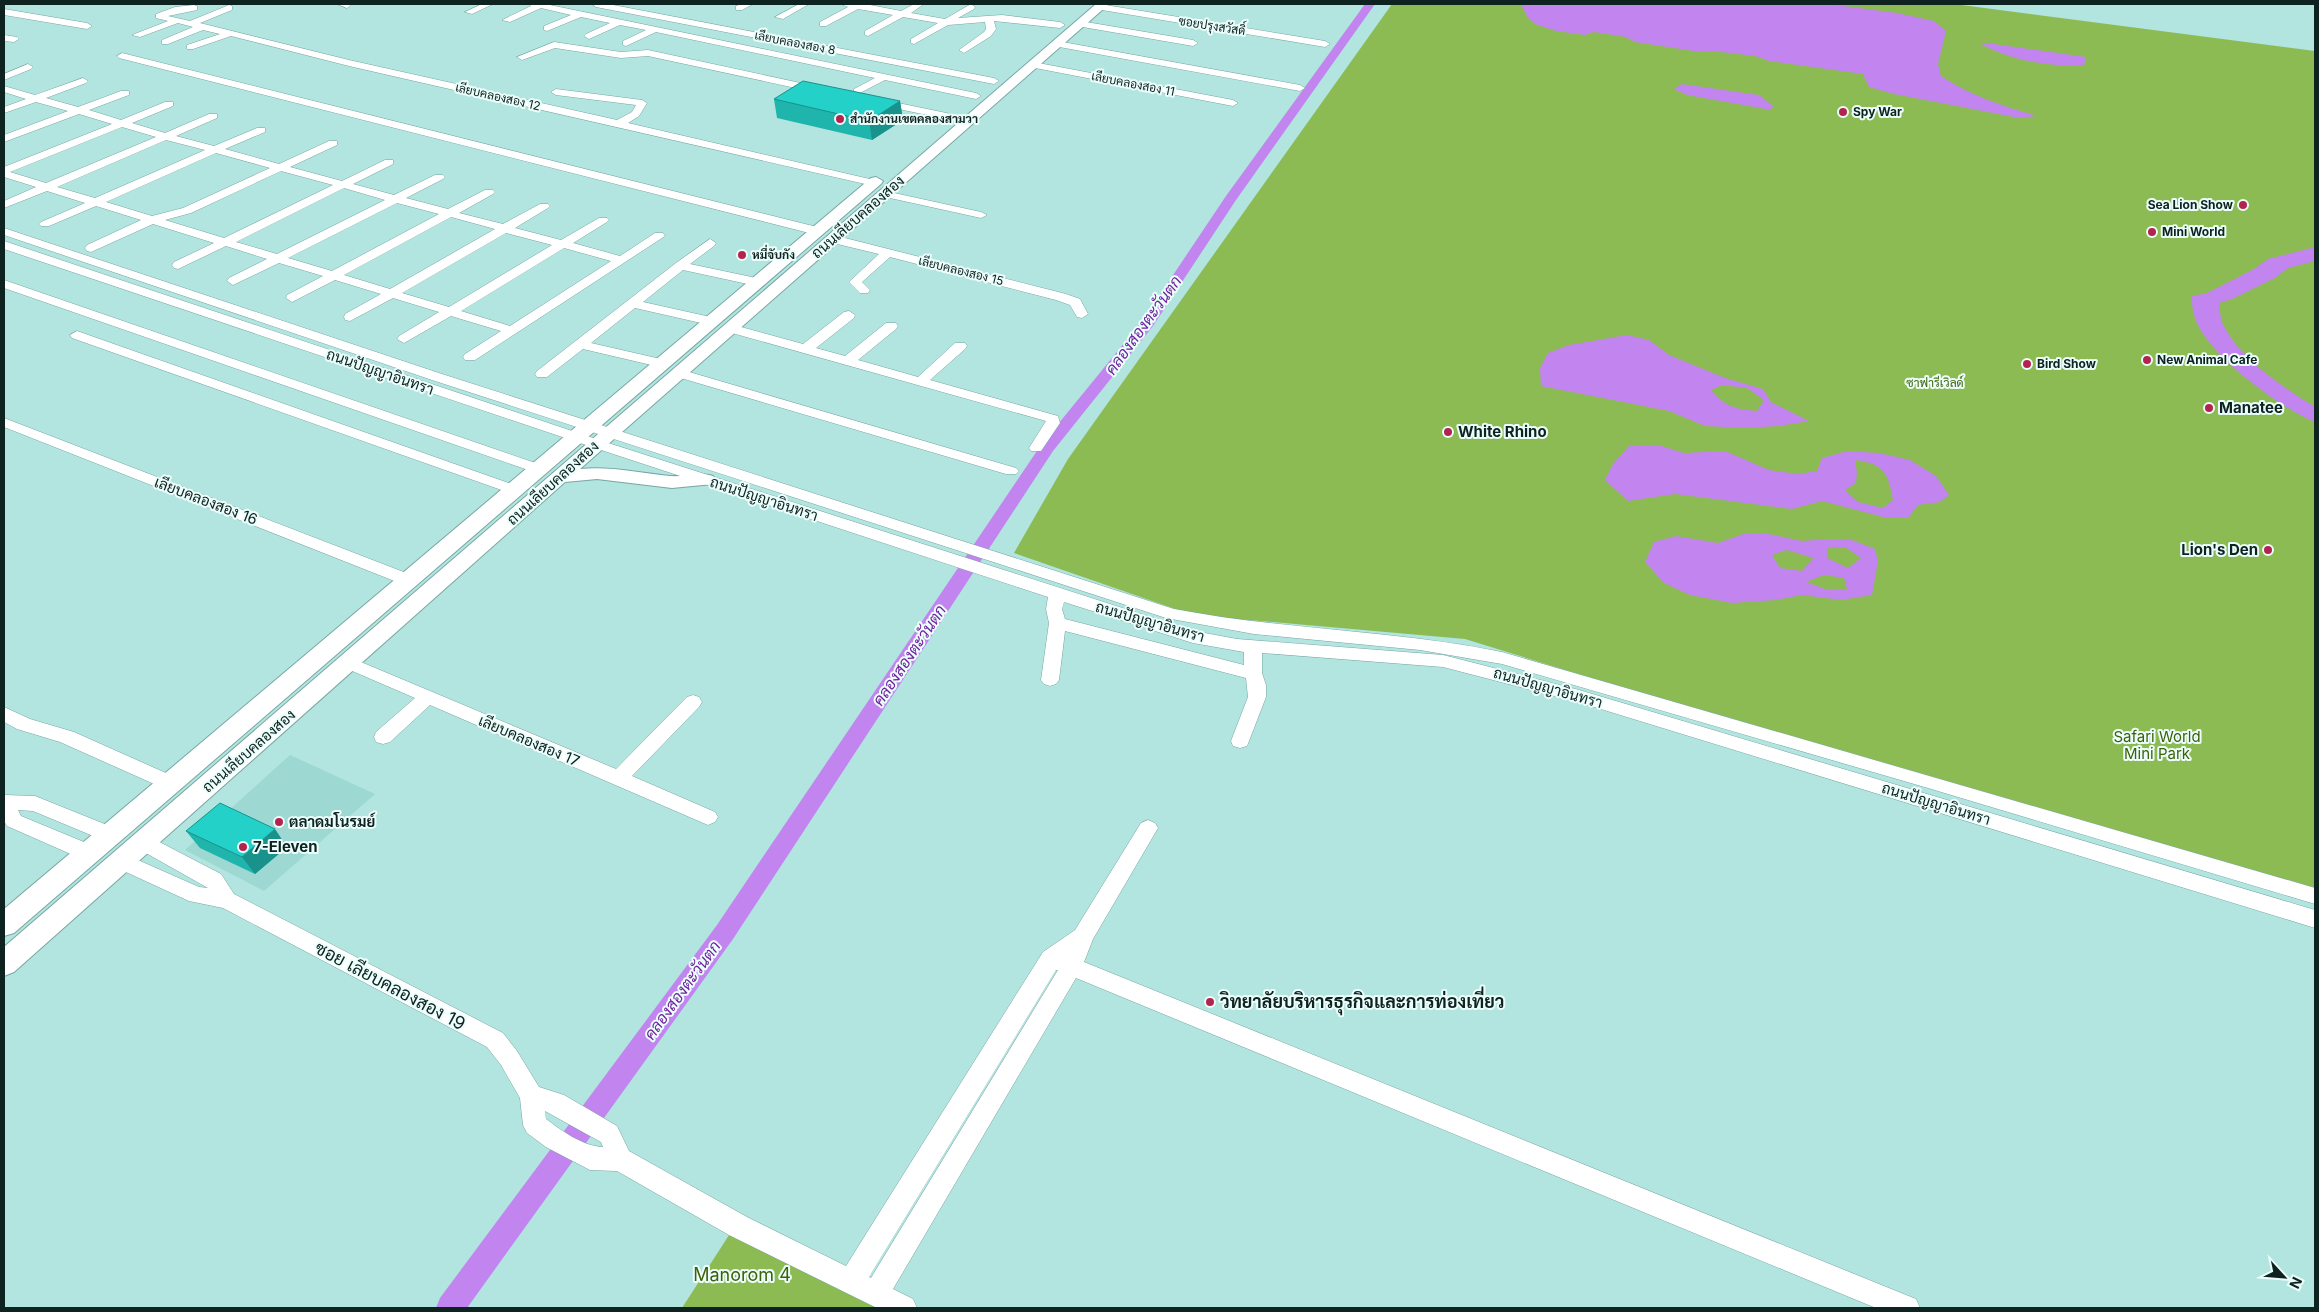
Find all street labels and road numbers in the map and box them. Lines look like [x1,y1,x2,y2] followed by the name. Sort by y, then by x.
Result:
[1177,9,1247,40] street label: ซอยปรุงสวัสดิ์
[753,27,837,58] street label: เลียบคลองสอง 8
[1090,68,1176,99] street label: เลียบคลองสอง 11
[454,79,542,114] street label: เลียบคลองสอง 12
[807,171,908,262] street label: ถนนเลียบคลองสอง
[917,253,1005,288] street label: เลียบคลองสอง 15
[324,344,436,399] street label: ถนนปัญญาอินทรา
[503,436,603,529] street label: ถนนเลียบคลองสอง
[152,472,260,529] street label: เลียบคลองสอง 16
[708,472,821,525] street label: ถนนปัญญาอินทรา
[1093,597,1207,646] street label: ถนนปัญญาอินทรา
[1491,663,1605,712] street label: ถนนปัญญาอินทรา
[198,705,299,796] street label: ถนนเลียบคลองสอง
[476,711,583,770] street label: เลียบคลองสอง 17
[1880,778,1993,829] street label: ถนนปัญญาอินทรา
[311,935,470,1034] street label: ซอย เลียบคลองสอง 19

